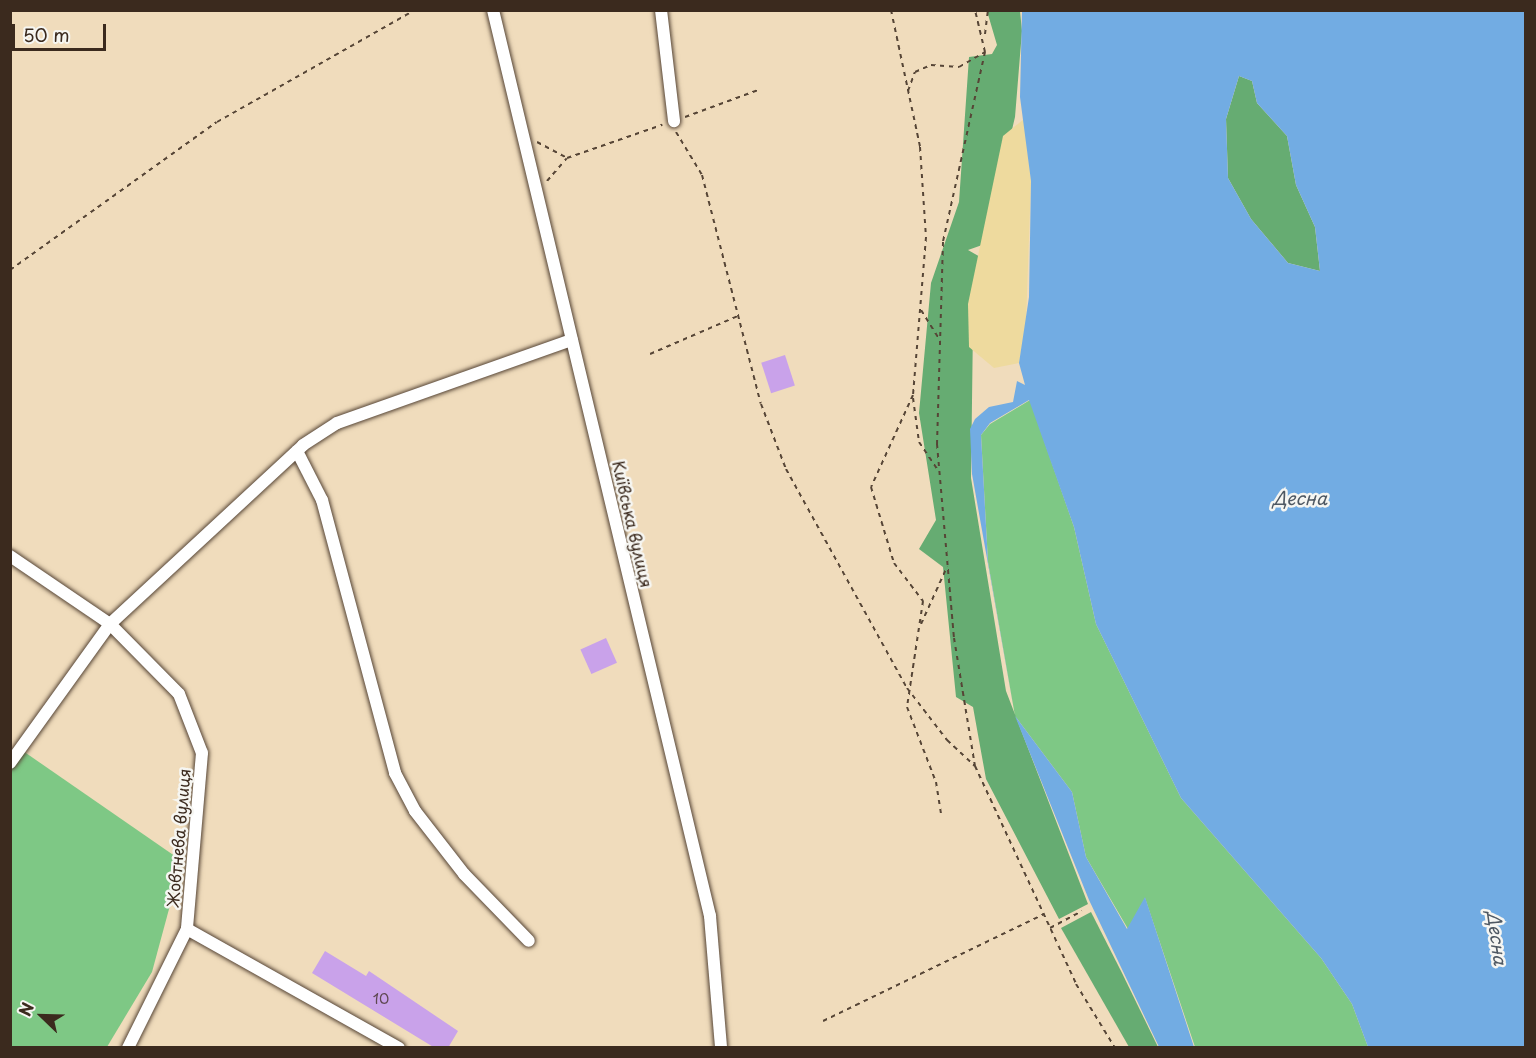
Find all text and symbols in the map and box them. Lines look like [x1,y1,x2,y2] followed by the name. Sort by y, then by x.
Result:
[15,12,110,50] scale bar
[23,21,70,48] text: 50 m
[609,458,657,590] street label: Київська вулиця
[1273,487,1327,509] water label: Десна
[162,767,194,909] street label: Жовтнева вулиця
[1483,910,1511,966] water label: Десна
[12,986,72,1046] north arrow
[373,991,389,1007] house number: 10
[12,998,39,1019] text: N

